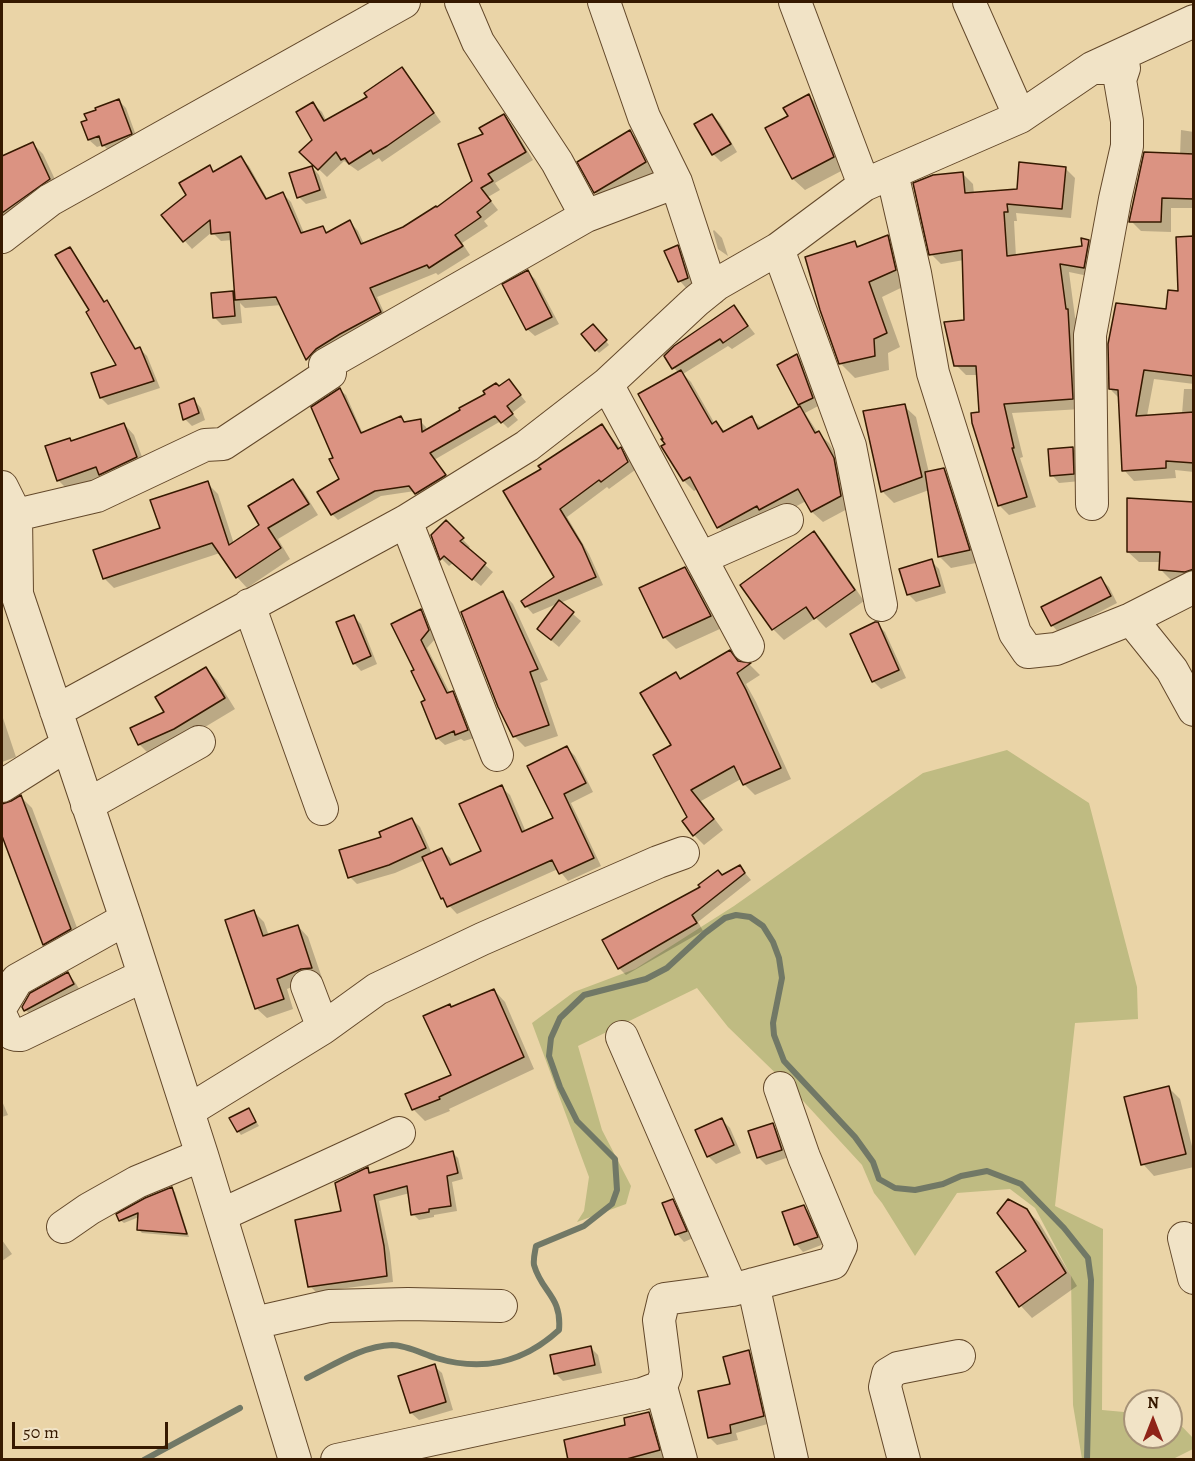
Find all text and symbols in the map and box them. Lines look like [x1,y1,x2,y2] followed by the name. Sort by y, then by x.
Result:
[1123,1389,1183,1449] north arrow
[1147,1392,1159,1414] text: N
[15,1410,171,1448] scale bar
[23,1420,59,1444] text: 50 m

